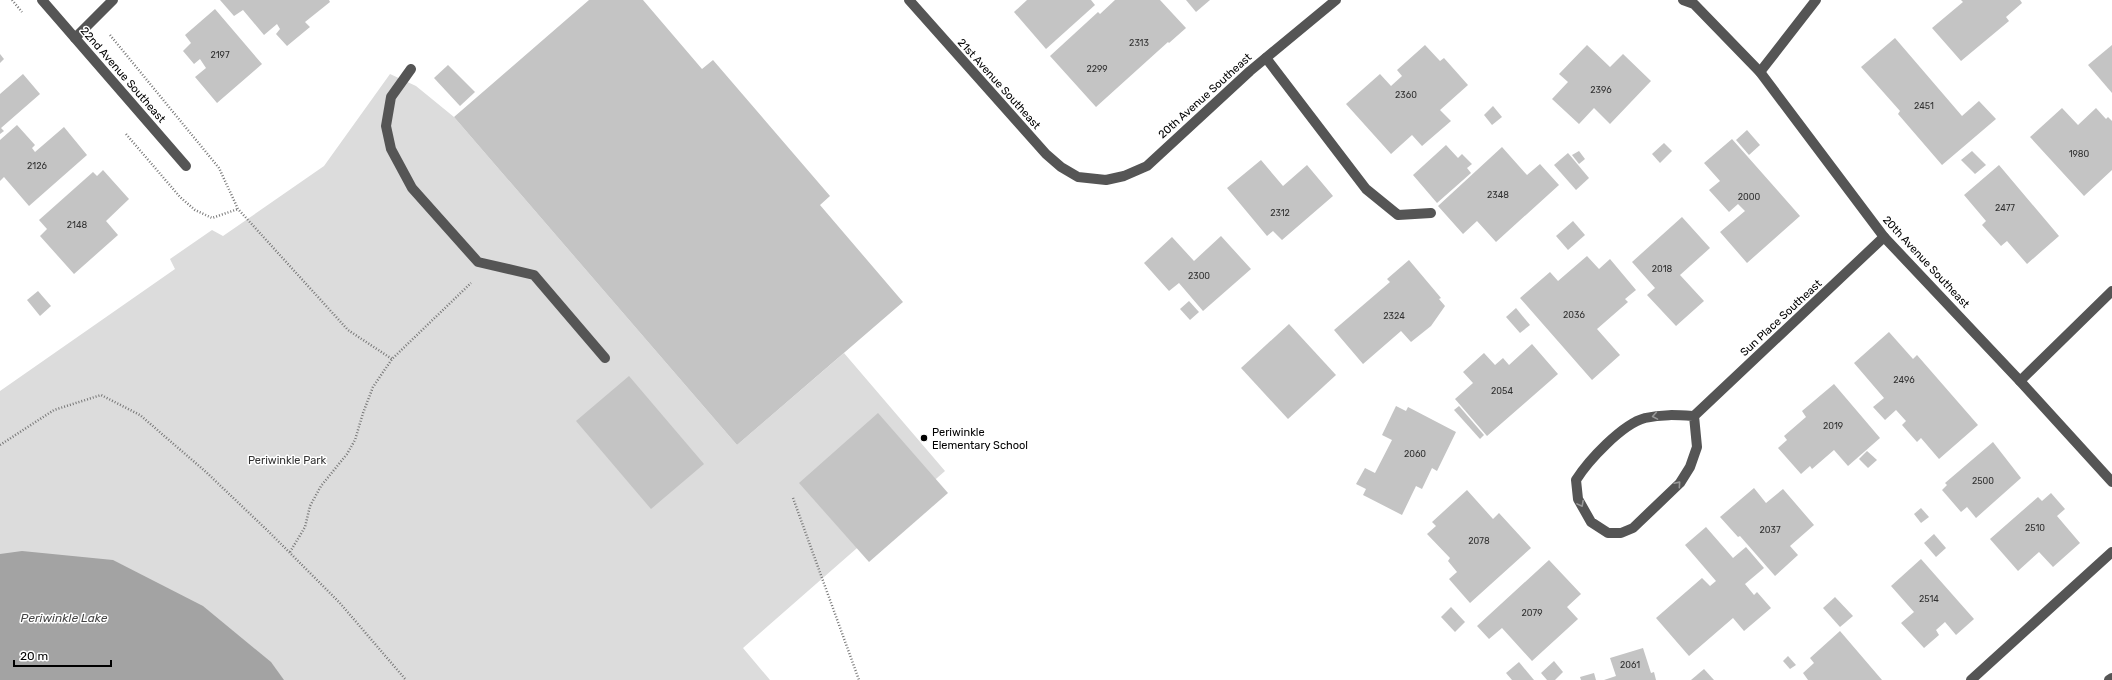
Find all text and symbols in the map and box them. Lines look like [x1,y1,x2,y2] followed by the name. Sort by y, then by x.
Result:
[78,24,169,126] street label: 22nd Avenue Southeast
[955,36,1044,133] street label: 21st Avenue Southeast
[1129,38,1149,48] house number: 2313
[210,50,230,60] house number: 2197
[1156,50,1255,141] street label: 20th Avenue Southeast
[1086,64,1108,74] house number: 2299
[1590,85,1612,95] house number: 2396
[1395,90,1417,100] house number: 2360
[1914,101,1934,111] house number: 2451
[2069,149,2090,159] house number: 1980
[27,161,47,171] house number: 2126
[1487,190,1509,200] house number: 2348
[1738,192,1760,202] house number: 2000
[1995,203,2015,213] house number: 2477
[1270,208,1290,218] house number: 2312
[1880,213,1972,311] street label: 20th Avenue Southeast
[67,220,87,230] house number: 2148
[1652,264,1673,274] house number: 2018
[1188,271,1210,281] house number: 2300
[1738,276,1825,359] street label: Sun Place Southeast
[1563,310,1585,320] house number: 2036
[1383,311,1405,321] house number: 2324
[1893,375,1915,385] house number: 2496
[1491,386,1513,396] house number: 2054
[1652,411,1659,420] one-way arrow
[1823,421,1843,431] house number: 2019
[932,426,1028,452] place label: Periwinkle Elementary School
[919,433,929,443] marker: Periwinkle Elementary School
[1404,449,1426,459] house number: 2060
[248,454,326,467] park label: Periwinkle Park
[1972,476,1994,486] house number: 2500
[1674,481,1681,489] one-way arrow
[1576,500,1584,507] one-way arrow
[2025,523,2045,533] house number: 2510
[1759,525,1781,535] house number: 2037
[1468,536,1490,546] house number: 2078
[1919,594,1939,604] house number: 2514
[1522,608,1542,618] house number: 2079
[21,611,108,625] water label: Periwinkle Lake
[14,642,111,668] scale bar
[20,649,48,663] text: 20 m
[1620,660,1640,670] house number: 2061

